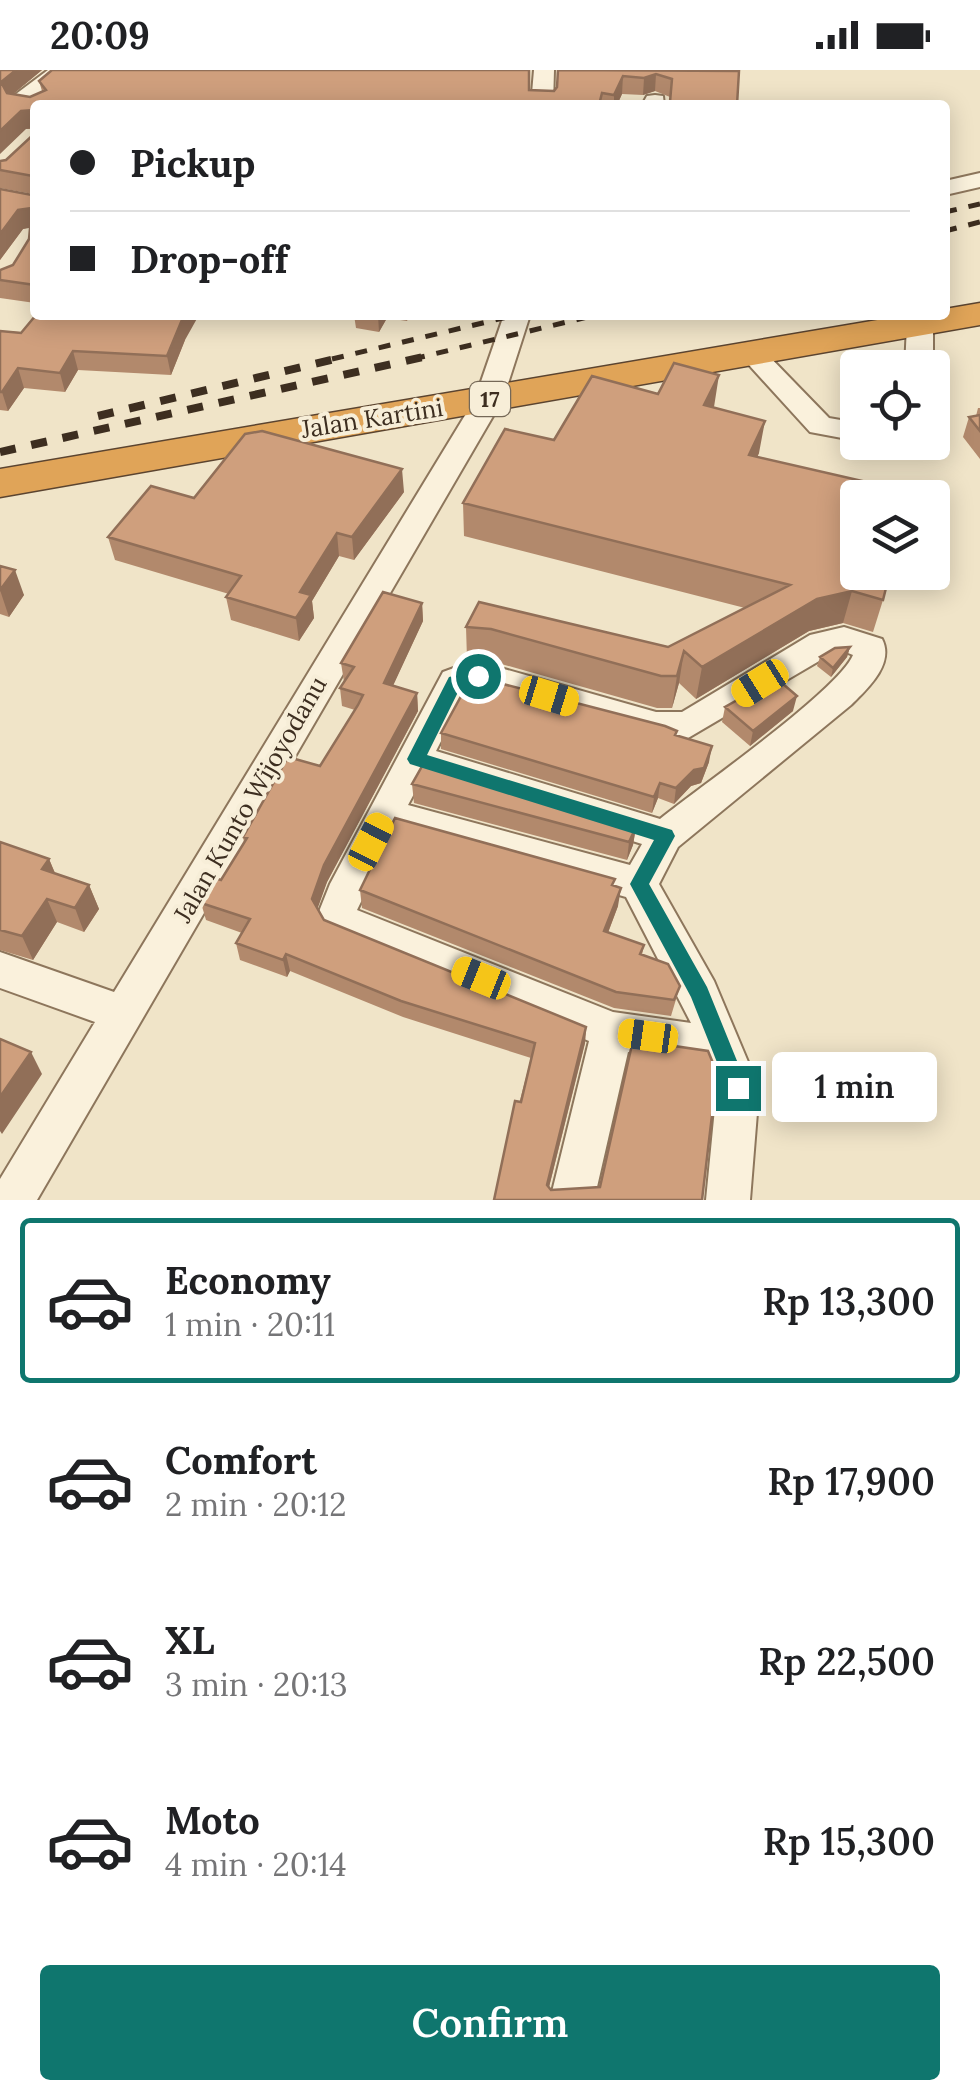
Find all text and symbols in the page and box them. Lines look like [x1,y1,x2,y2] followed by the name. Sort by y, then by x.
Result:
[50,11,150,59] text: 20:09
[130,139,255,187] text: Pickup
[130,235,288,283] text: Drop-off
[840,350,950,590] map controls
[840,350,950,460] button: locate
[470,382,510,416] road number: 17
[298,391,445,445] street label: Jalan Kartini
[840,480,950,590] button: layers
[456,654,501,699] route start
[727,654,793,712] car
[166,670,334,929] street label: Jalan Kunto Wijoyodanu
[516,673,582,719] car
[344,808,398,876] car
[448,953,514,1003] car
[616,1017,680,1055] car
[773,1053,938,1123] callout: 1 min
[716,1066,761,1111] route end
[814,1066,895,1107] text: 1 min
[45,1256,135,1346] icon: car
[165,1256,331,1304] text: Economy
[762,1277,935,1325] text: Rp 13,300
[165,1304,335,1345] text: 1 min · 20:11
[45,1436,135,1526] icon: car
[165,1436,317,1484] text: Comfort
[767,1457,935,1505] text: Rp 17,900
[165,1484,346,1525] text: 2 min · 20:12
[45,1616,135,1706] icon: car
[165,1616,215,1664] text: XL
[758,1637,935,1685] text: Rp 22,500
[165,1664,348,1705] text: 3 min · 20:13
[45,1796,135,1886] icon: car
[165,1796,260,1844] text: Moto
[763,1817,935,1865] text: Rp 15,300
[165,1844,347,1885] text: 4 min · 20:14
[40,1965,940,2080] button: Confirm

